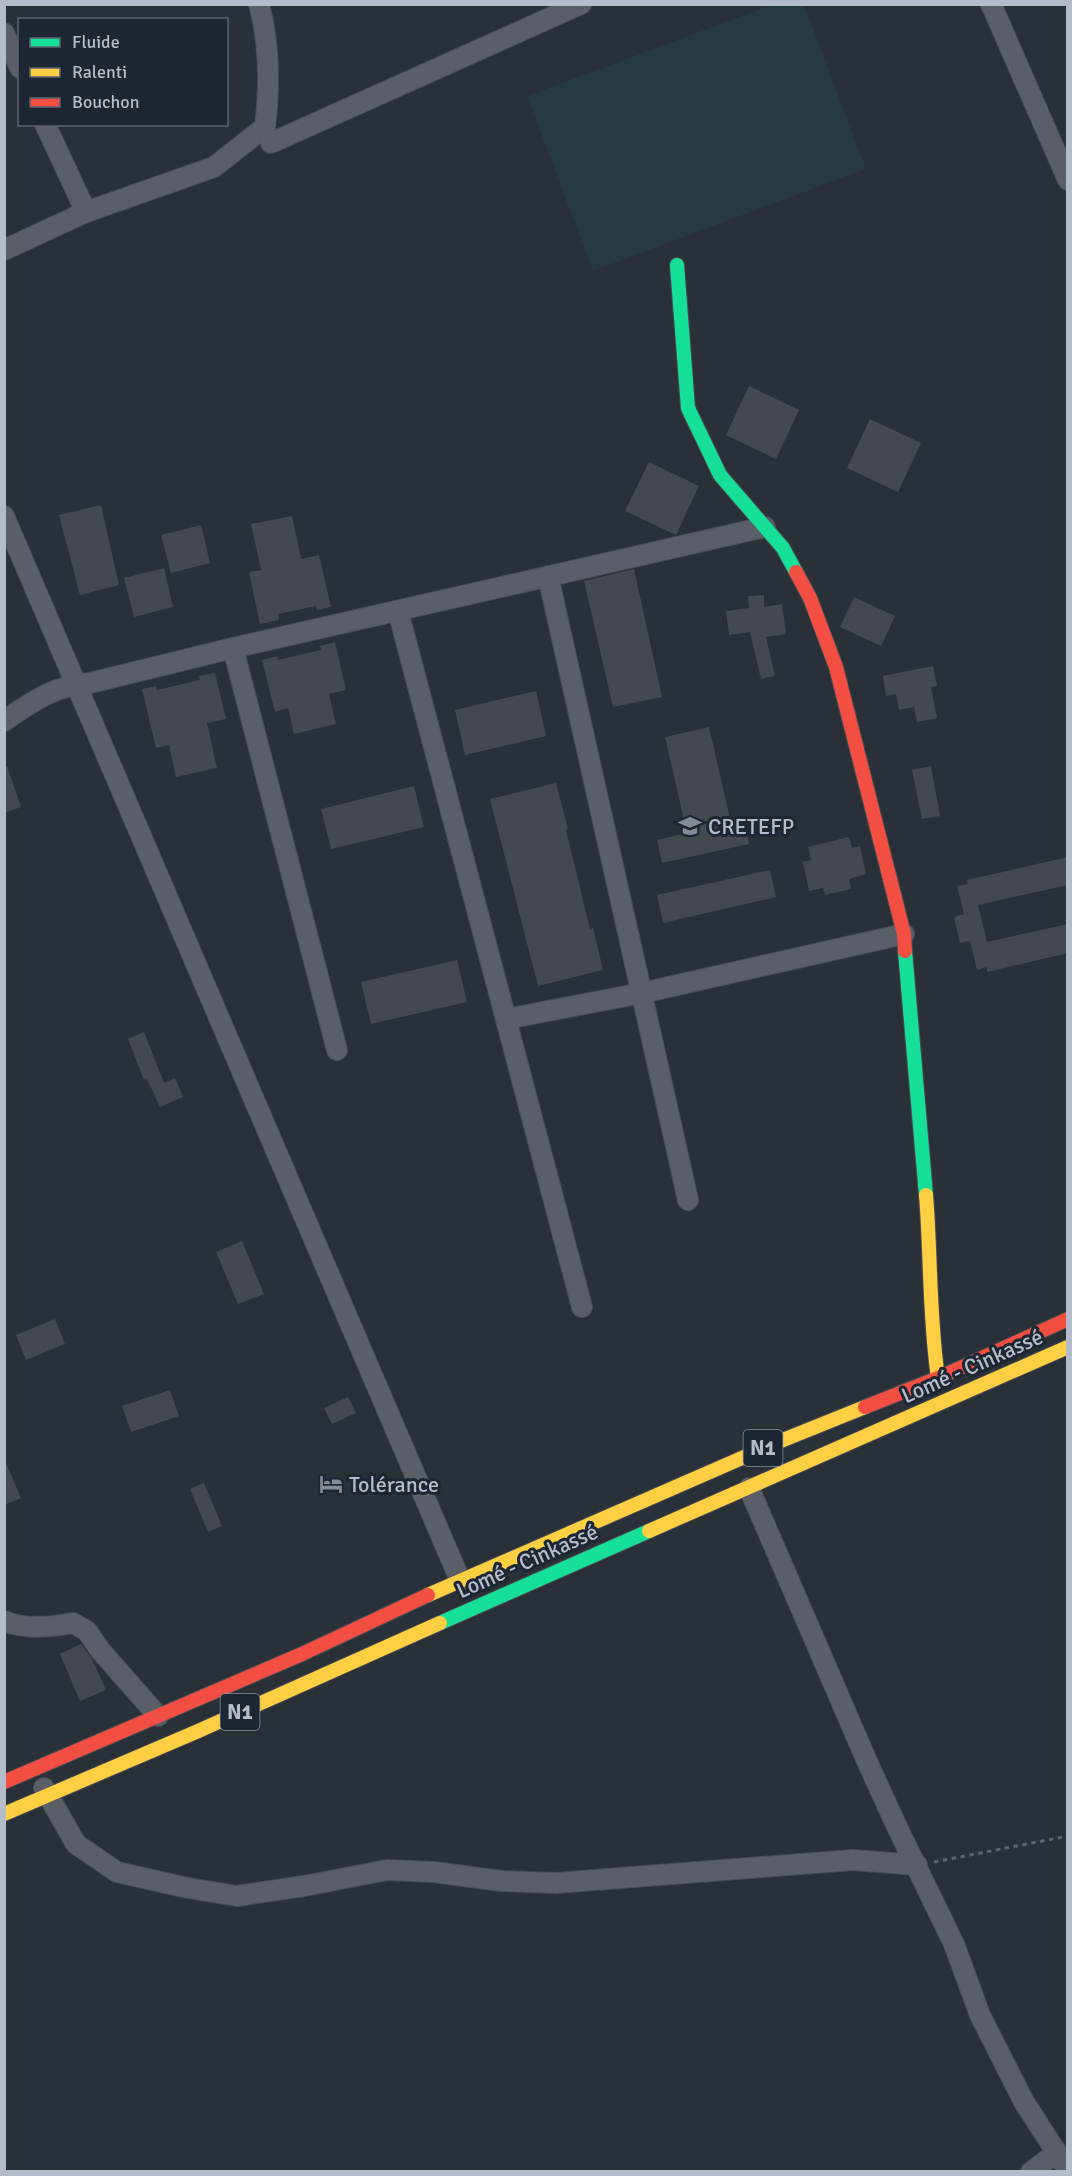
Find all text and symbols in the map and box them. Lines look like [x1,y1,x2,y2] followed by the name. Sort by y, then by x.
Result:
[18,18,228,126] legend
[72,31,120,53] text: Fluide
[72,61,127,83] text: Ralenti
[72,91,140,113] text: Bouchon
[677,813,703,839] school or university icon: CRETEFP
[708,813,794,840] place label: CRETEFP
[897,1323,1047,1409] street label: Lomé - Cinkassé
[744,1430,783,1466] road number: N1
[318,1471,344,1497] hotel icon: Tolérance
[349,1471,439,1498] place label: Tolérance
[452,1518,602,1604] street label: Lomé - Cinkassé
[220,1694,260,1730] road number: N1

